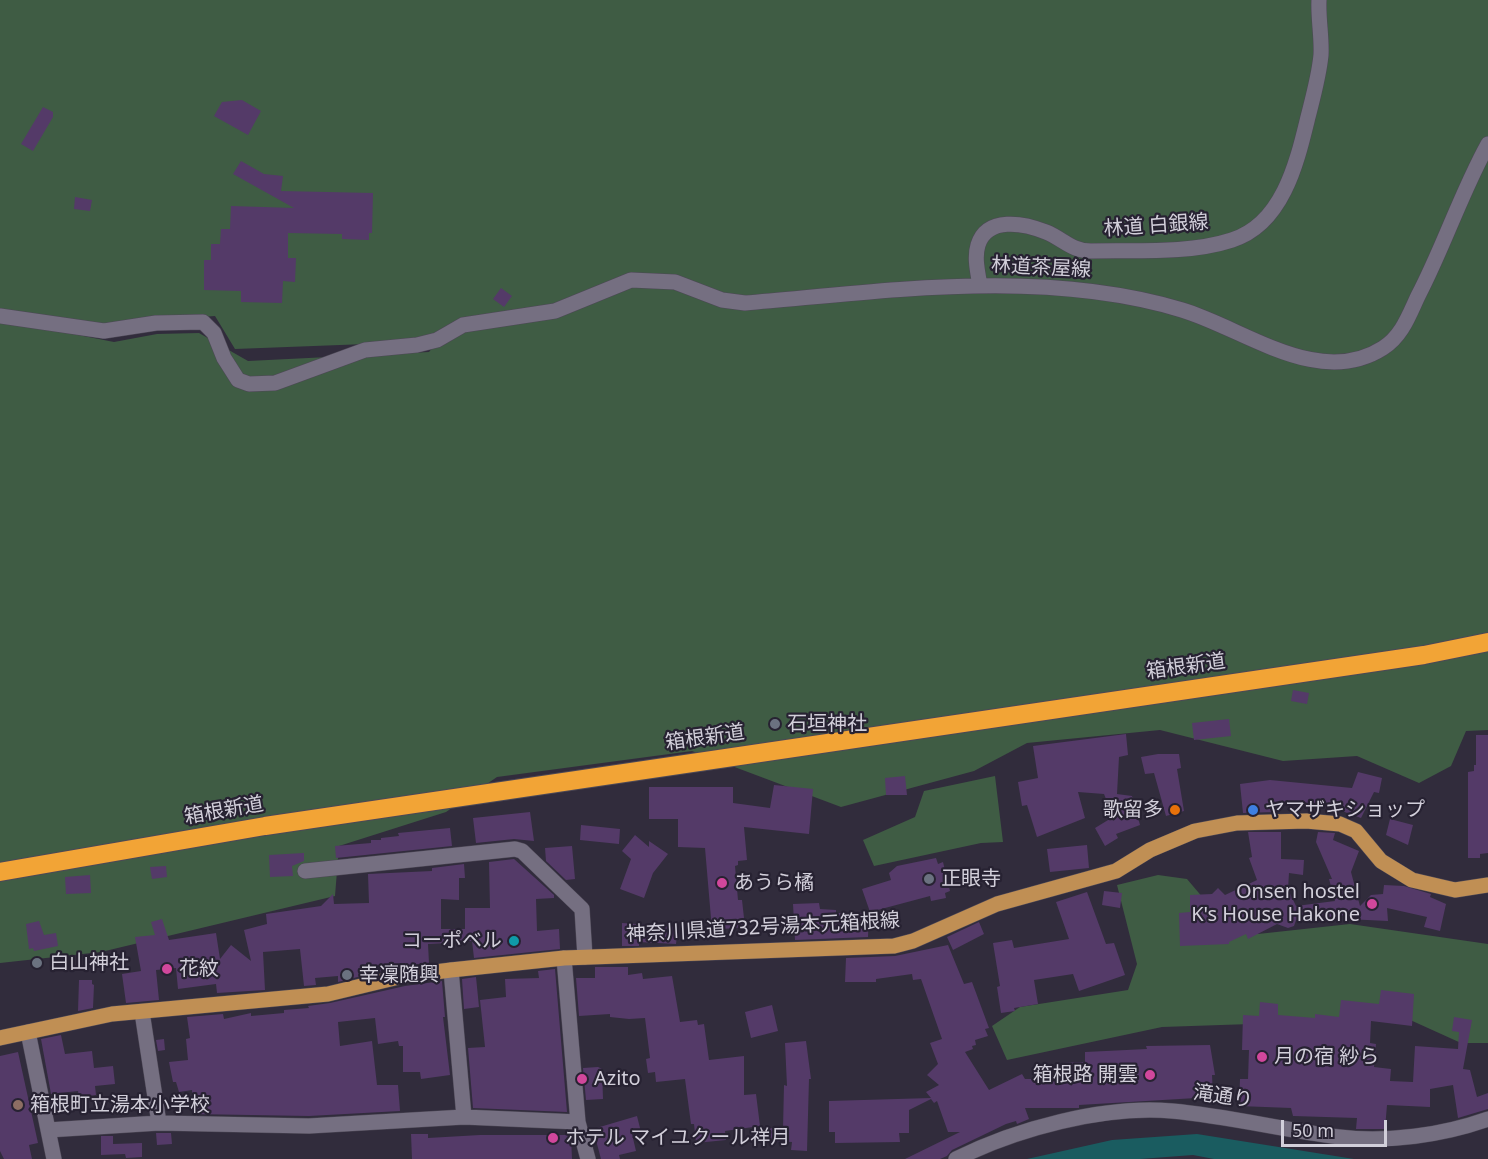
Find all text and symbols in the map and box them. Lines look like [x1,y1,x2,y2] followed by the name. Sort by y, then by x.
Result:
[1103,210,1209,242] street label: 林道 白銀線
[990,253,1092,283] street label: 林道茶屋線
[1145,650,1227,684] street label: 箱根新道
[787,712,867,736] place label: 石垣神社
[768,717,782,731] marker: 石垣神社
[664,721,746,755] street label: 箱根新道
[183,792,265,830] street label: 箱根新道
[1103,798,1163,822] place label: 歌留多
[1265,798,1425,822] place label: ヤマザキショップ
[1168,803,1182,817] marker: 歌留多
[1246,803,1260,817] marker: ヤマザキショップ
[941,867,1001,891] place label: 正眼寺
[734,871,814,895] place label: あうら橘
[922,872,936,886] marker: 正眼寺
[715,876,729,890] marker: あうら橘
[1191,880,1360,927] place label: Onsen hostel K's House Hakone
[1365,897,1379,911] marker: Onsen hostel K's House Hakone
[625,909,901,947] street label: 神奈川県道732号湯本元箱根線
[402,929,502,953] place label: コーポベル
[507,934,521,948] marker: コーポベル
[49,951,129,975] place label: 白山神社
[30,956,44,970] marker: 白山神社
[179,957,219,981] place label: 花紋
[160,962,174,976] marker: 花紋
[359,963,439,987] place label: 幸凜随興
[340,968,354,982] marker: 幸凜随興
[1274,1045,1379,1069] place label: 月の宿 紗ら
[1255,1050,1269,1064] marker: 月の宿 紗ら
[1033,1063,1138,1087] place label: 箱根路 開雲
[594,1067,641,1091] place label: Azito
[1143,1068,1157,1082] marker: 箱根路 開雲
[575,1072,589,1086] marker: Azito
[1192,1081,1254,1113] street label: 滝通り
[30,1093,210,1117] place label: 箱根町立湯本小学校
[11,1098,25,1112] marker: 箱根町立湯本小学校
[1284,1108,1390,1146] scale bar
[1292,1118,1334,1142] text: 50 m
[565,1126,790,1150] place label: ホテル マイユクール祥月
[546,1131,560,1145] marker: ホテル マイユクール祥月

